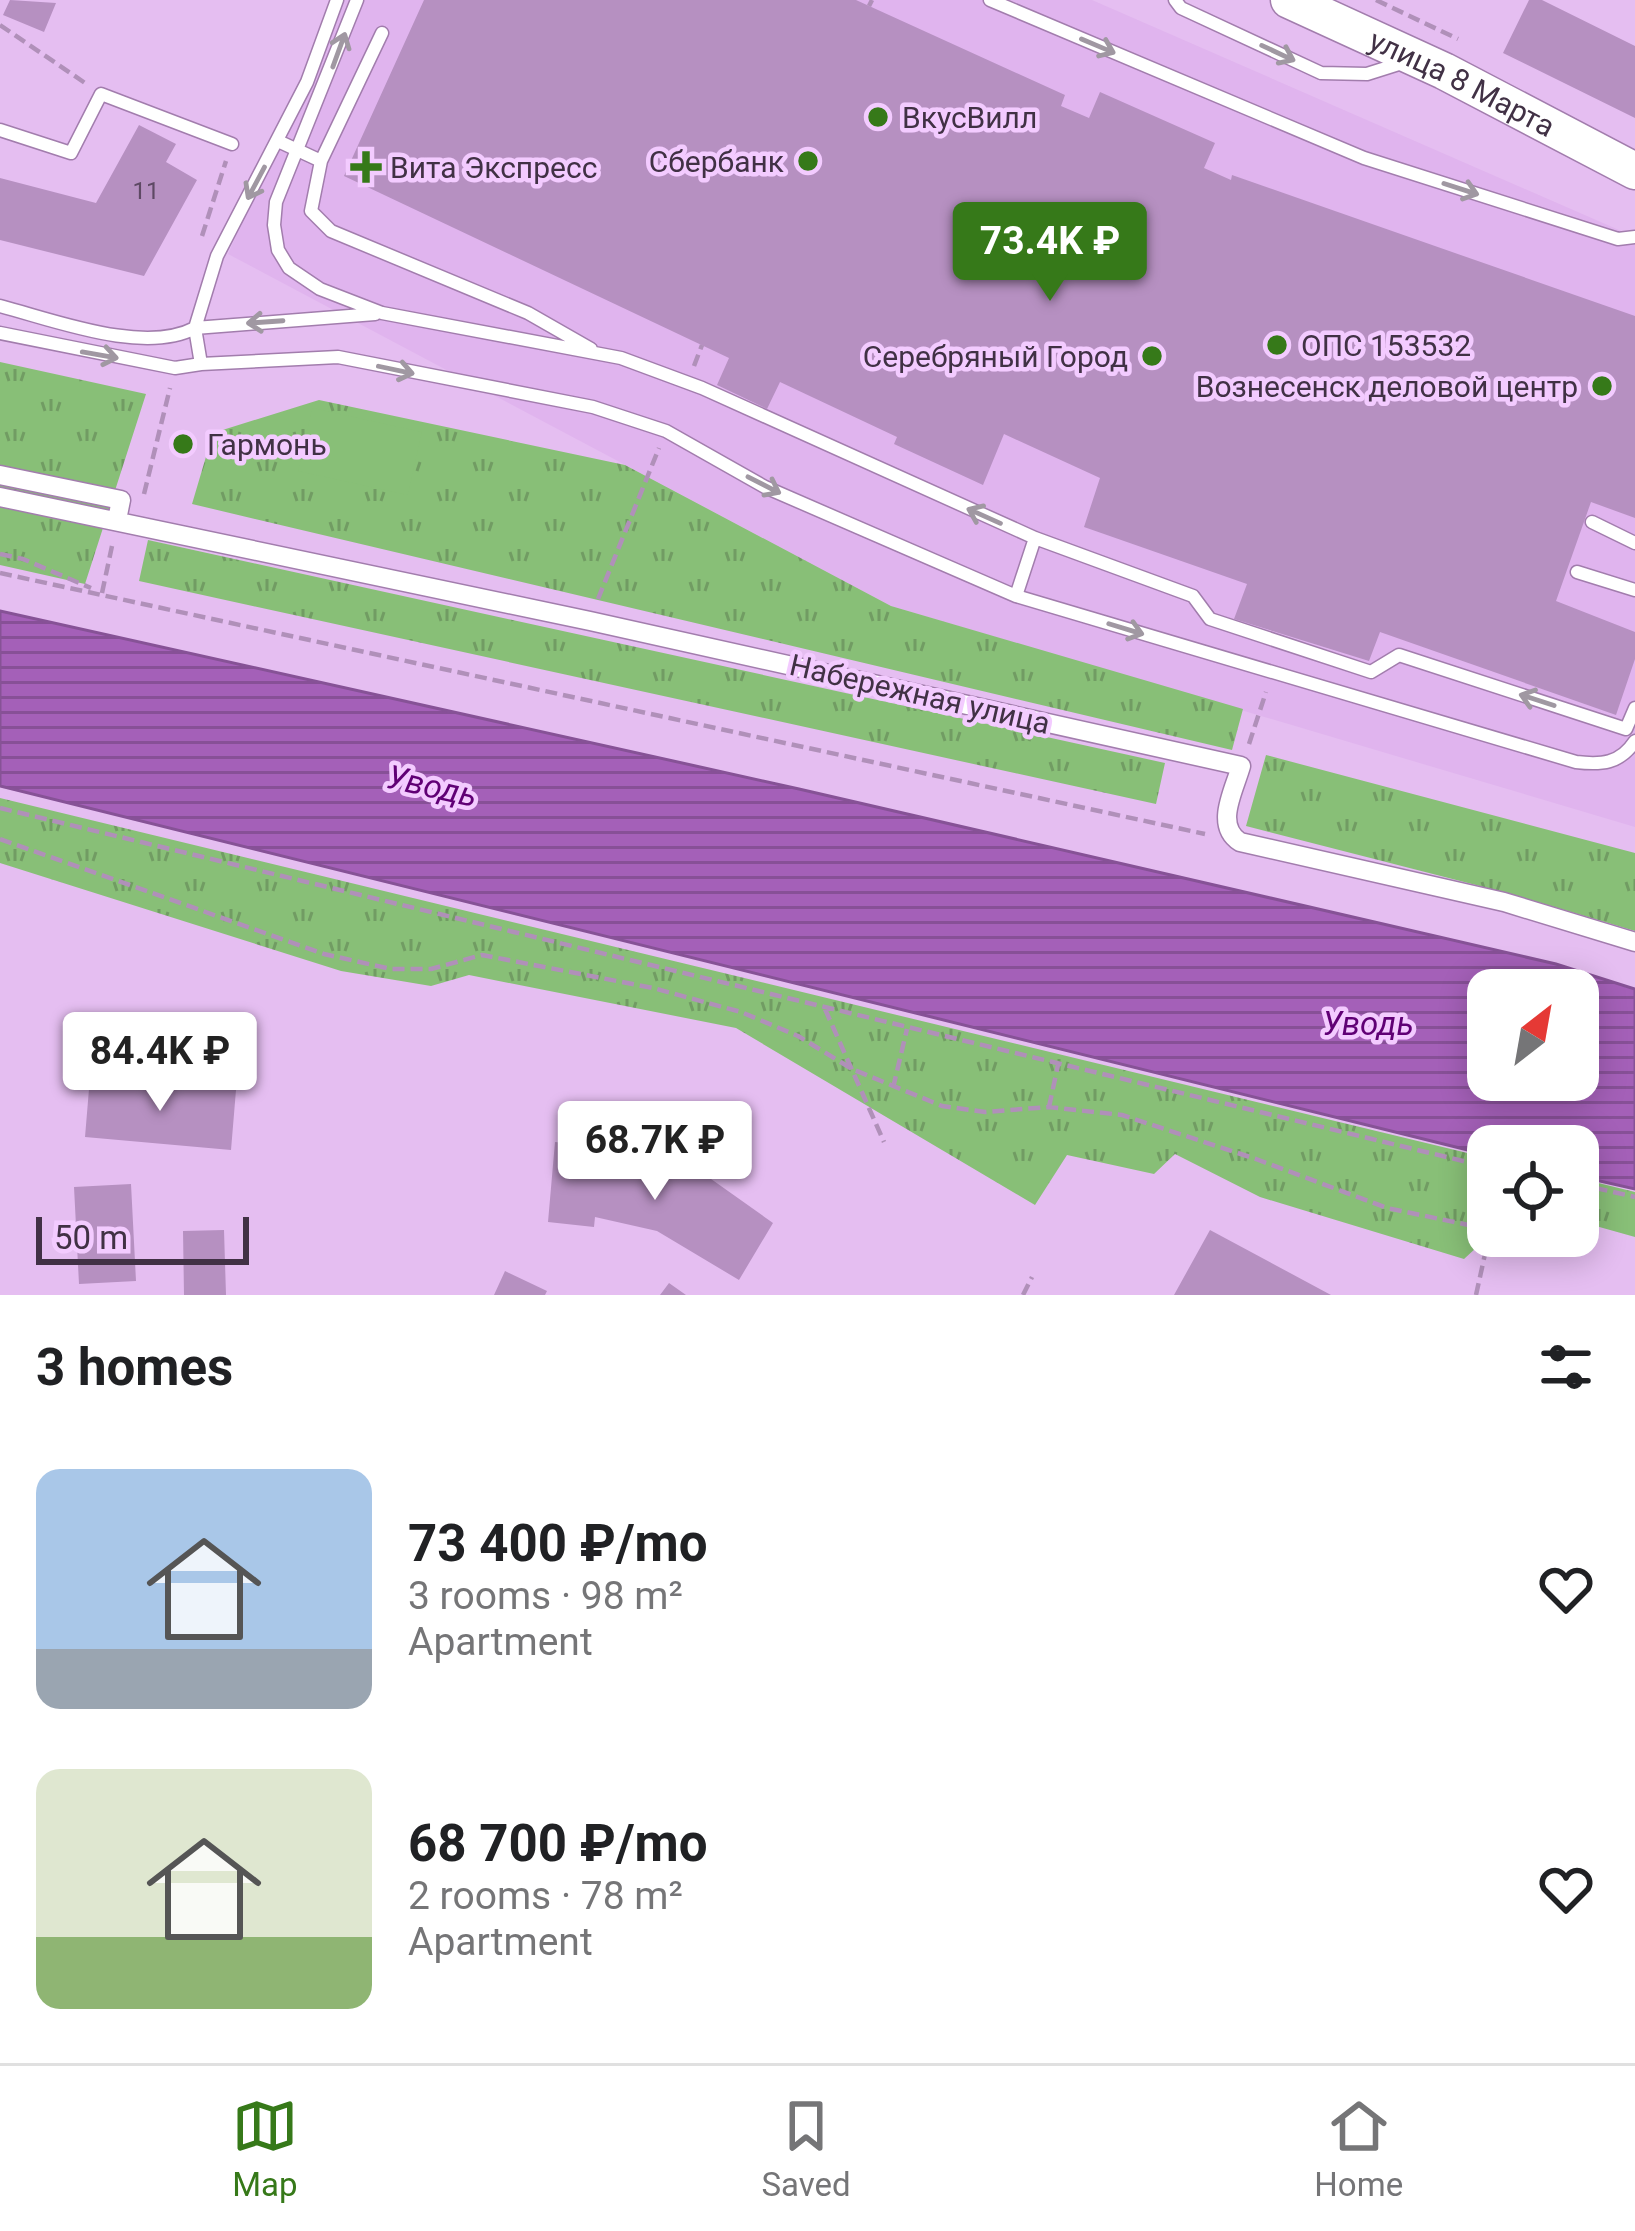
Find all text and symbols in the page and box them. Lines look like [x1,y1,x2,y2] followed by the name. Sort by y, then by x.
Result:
[1364,22,1561,144] street label: улица 8 Марта
[329,32,351,69] one-way arrow
[1079,37,1116,58] one-way arrow
[1259,43,1295,65] one-way arrow
[902,100,1037,135] place label: ВкусВилл
[865,104,891,130] marker: ВкусВилл
[649,144,784,179] place label: Сбербанк
[795,148,821,174] marker: Сбербанк
[390,150,597,185] place label: Вита Экспресс
[353,154,379,180] marker: Вита Экспресс
[244,165,267,200] one-way arrow
[133,177,159,205] house number: 11
[1441,179,1479,201] one-way arrow
[939,202,1161,304] pin: 73.4K ₽
[980,218,1120,264] text: 73.4K ₽
[246,311,285,334] one-way arrow
[1301,328,1471,363] place label: ОПС 153532
[1264,332,1290,358] marker: ОПС 153532
[863,339,1128,374] place label: Серебряный Город
[1139,343,1165,369] marker: Серебряный Город
[80,345,119,367] one-way arrow
[376,359,414,382] one-way arrow
[1196,369,1578,404] place label: Вознесенск деловой центр
[1589,373,1615,399] marker: Вознесенск деловой центр
[207,427,327,462] place label: Гармонь
[170,431,196,457] marker: Гармонь
[746,475,781,498] one-way arrow
[967,504,1003,526] one-way arrow
[1106,619,1144,641] one-way arrow
[787,647,1053,741] street label: Набережная улица
[1519,688,1557,710] one-way arrow
[383,757,481,815] water label: Уводь
[1467,969,1599,1101] north arrow
[1467,969,1599,1257] map controls
[1322,1004,1414,1043] water label: Уводь
[49,1012,271,1114] pin: 84.4K ₽
[90,1028,230,1074] text: 84.4K ₽
[544,1101,766,1203] pin: 68.7K ₽
[585,1117,725,1163] text: 68.7K ₽
[1467,1125,1599,1257] button: locate
[36,1211,249,1264] scale bar
[54,1218,128,1257] text: 50 m
[1533,1334,1599,1400] icon: filters
[36,1338,233,1397] text: 3 homes
[408,1514,708,1573] text: 73 400 ₽/mo
[132,1517,276,1661] icon: home
[1533,1556,1599,1622] icon: heart
[408,1573,683,1619] text: 3 rooms · 98 m²
[408,1619,593,1665] text: Apartment
[408,1814,708,1873] text: 68 700 ₽/mo
[132,1817,276,1961] icon: home
[1533,1856,1599,1922] icon: heart
[408,1873,683,1919] text: 2 rooms · 78 m²
[408,1919,593,1965] text: Apartment
[232,2093,298,2204] tab: Map
[761,2093,851,2204] tab: Saved
[1314,2093,1403,2204] tab: Home

